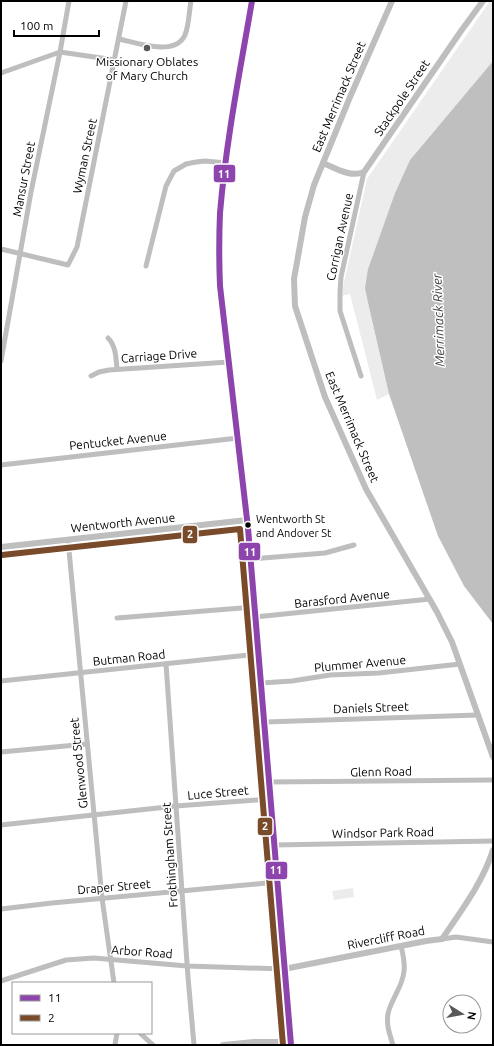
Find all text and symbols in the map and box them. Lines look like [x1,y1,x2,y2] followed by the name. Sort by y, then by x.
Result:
[14,12,99,38] scale bar
[20,19,53,32] text: 100 m
[309,39,368,154] street label: East Merrimack Street
[142,43,152,53] marker: Missionary Oblates of Mary Church
[96,55,198,82] place label: Missionary Oblates of Mary Church
[371,57,432,138] street label: Stackpole Street
[70,117,99,195] street label: Wyman Street
[10,140,37,218] street label: Mansur Street
[213,164,236,183] line badge: 11
[218,168,230,180] text: 11
[324,192,355,282] street label: Corrigan Avenue
[429,272,447,367] water label: Merrimack River
[120,346,198,365] street label: Carriage Drive
[323,369,382,484] street label: East Merrimack Street
[69,429,167,452] street label: Pentucket Avenue
[70,511,176,534] street label: Wentworth Avenue
[256,513,332,539] place label: Wentworth St and Andover St
[243,520,253,530] marker: Wentworth St and Andover St
[182,525,198,544] line badge: 2
[187,528,193,540] text: 2
[238,542,261,561] line badge: 11
[244,546,256,558] text: 11
[294,587,390,610] street label: Barasford Avenue
[92,647,166,668] street label: Butman Road
[313,653,406,674] street label: Plummer Avenue
[333,700,409,715] street label: Daniels Street
[67,717,90,809] street label: Glenwood Street
[350,764,412,779] street label: Glenn Road
[187,783,249,802] street label: Luce Street
[159,802,180,908] street label: Frothingham Street
[257,817,273,836] line badge: 2
[262,820,268,832] text: 2
[332,825,434,840] street label: Windsor Park Road
[265,861,288,880] line badge: 11
[270,864,282,876] text: 11
[77,877,151,896] street label: Draper Street
[346,924,426,951] street label: Rivercliff Road
[111,943,173,960] street label: Arbor Road
[12,982,152,1034] legend
[48,991,62,1004] text: 11
[442,994,482,1034] north arrow
[48,1011,55,1024] text: 2
[465,1011,478,1021] text: N

